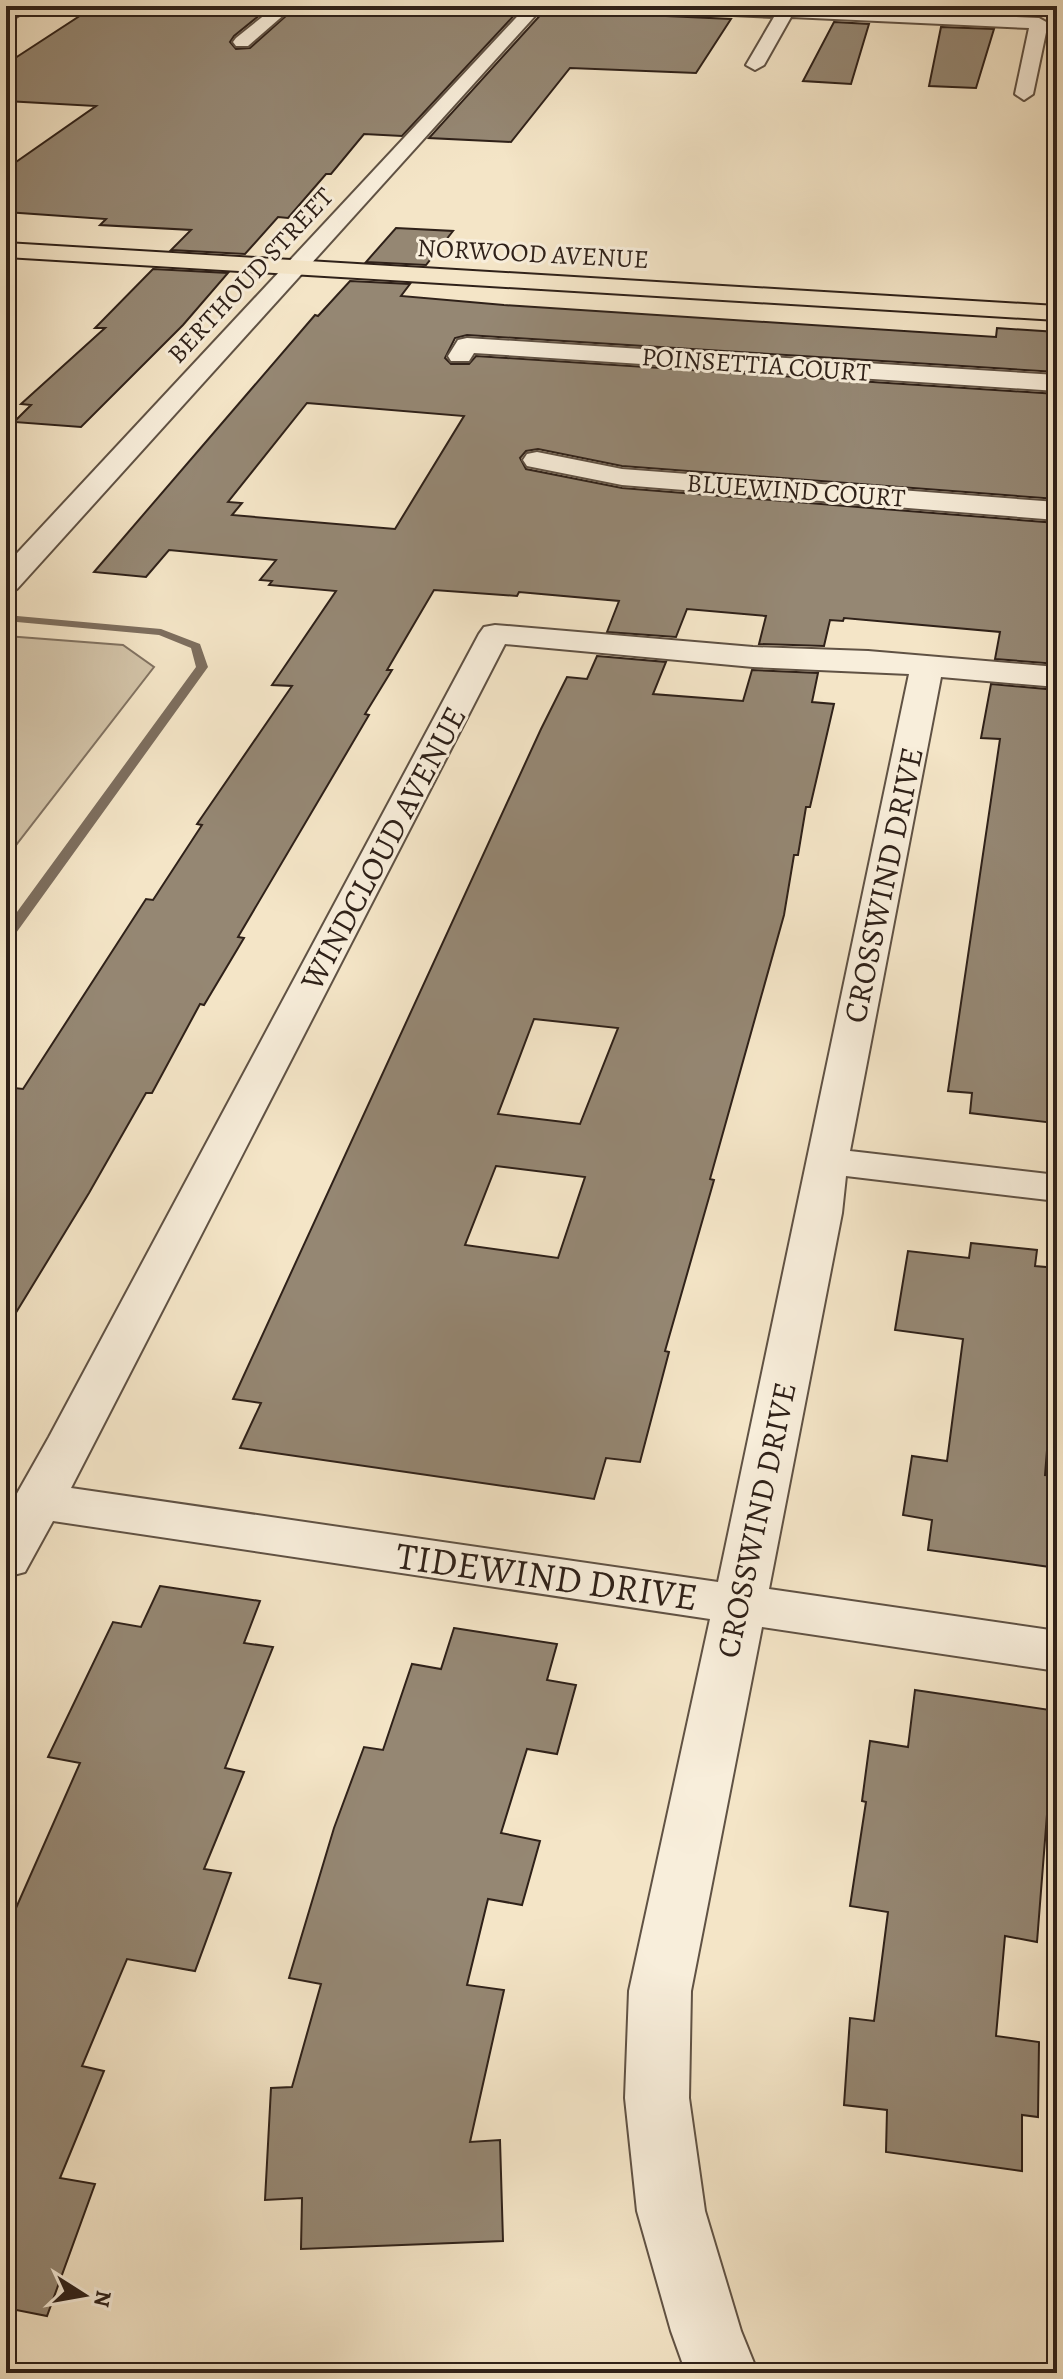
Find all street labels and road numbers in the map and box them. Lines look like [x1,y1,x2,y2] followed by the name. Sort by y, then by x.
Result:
[160,180,341,371] street label: BERTHOUD STREET
[416,230,650,277] street label: NORWOOD AVENUE
[640,339,872,390] street label: POINSETTIA COURT
[685,465,907,516] street label: BLUEWIND COURT
[289,698,476,998] street label: WINDCLOUD AVENUE
[832,743,934,1027] street label: CROSSWIND DRIVE
[705,1378,807,1662] street label: CROSSWIND DRIVE
[393,1529,701,1623] street label: TIDEWIND DRIVE

